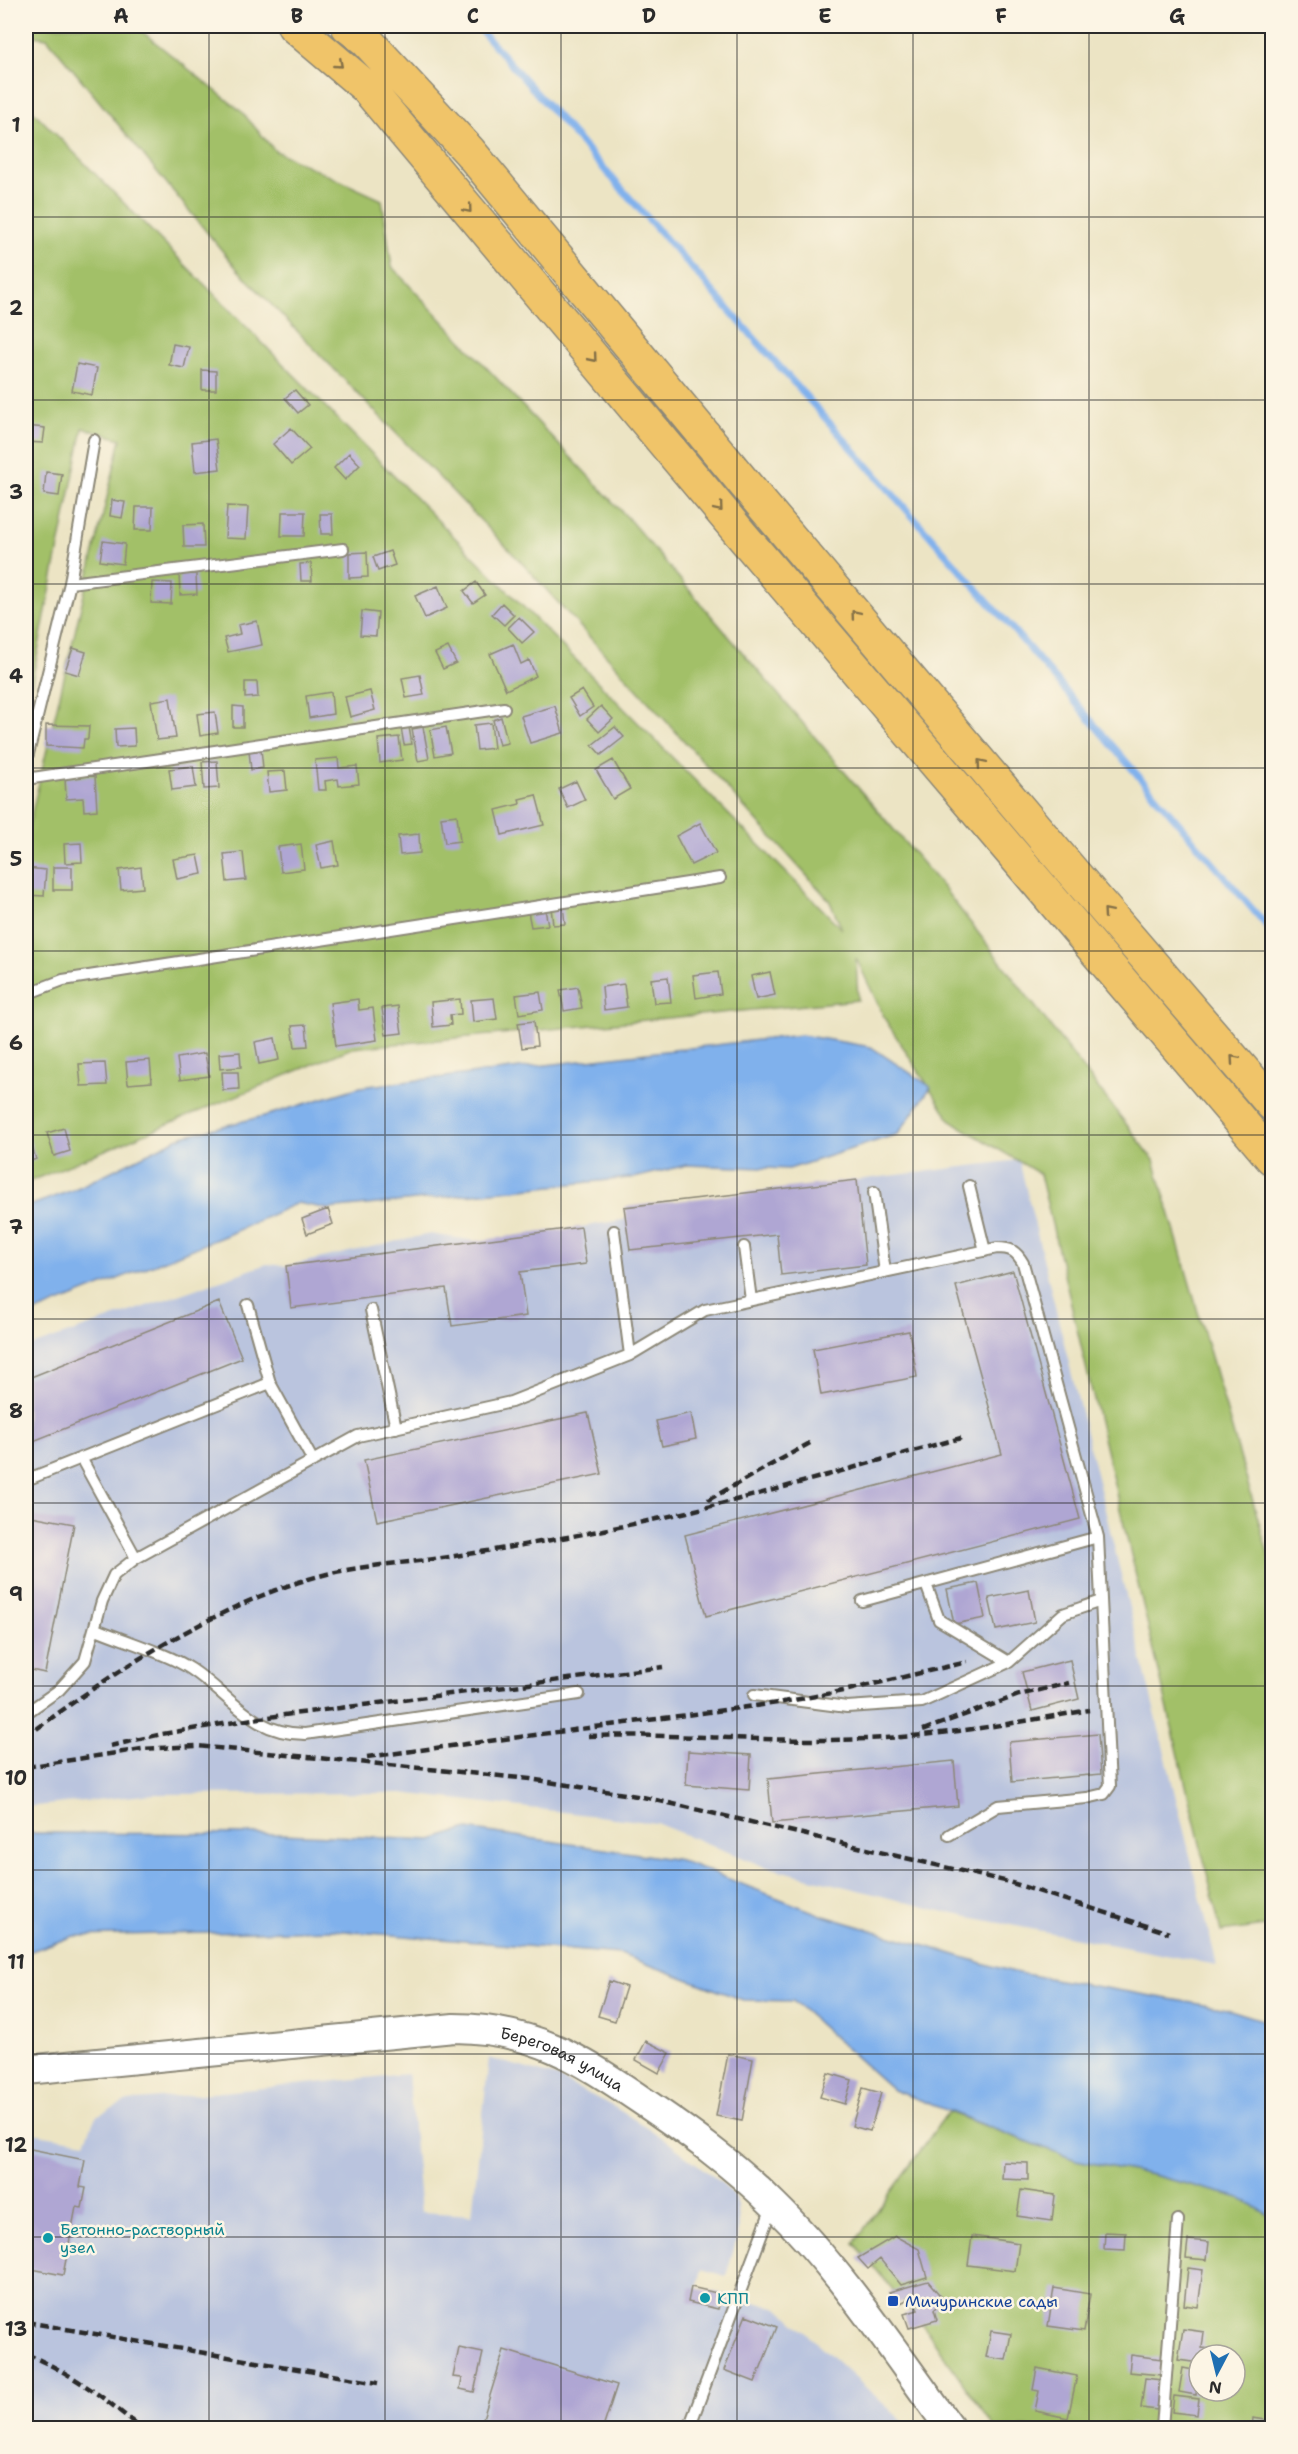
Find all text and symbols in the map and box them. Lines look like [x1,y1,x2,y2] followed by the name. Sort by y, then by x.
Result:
[113,3,129,29] text: A
[291,3,303,29] text: B
[467,3,479,29] text: C
[642,3,656,29] text: D
[818,3,832,29] text: E
[995,3,1007,29] text: F
[1169,3,1185,29] text: G
[332,57,343,68] one-way arrow
[11,112,21,138] text: 1
[461,202,472,213] one-way arrow
[9,295,23,321] text: 2
[586,351,597,362] one-way arrow
[9,479,23,505] text: 3
[712,501,723,512] one-way arrow
[851,610,862,621] one-way arrow
[9,663,23,689] text: 4
[977,759,988,770] one-way arrow
[10,846,22,872] text: 5
[1103,908,1114,919] one-way arrow
[9,1030,23,1056] text: 6
[1230,1055,1241,1066] one-way arrow
[9,1214,23,1240] text: 7
[9,1398,23,1424] text: 8
[9,1581,23,1607] text: 9
[5,1765,27,1791] text: 10
[7,1949,25,1975] text: 11
[498,2022,628,2096] street label: Береговая улица
[5,2132,27,2158] text: 12
[60,2219,225,2258] place label: Бетонно-растворный узел
[41,2231,55,2245] marker: Бетонно-растворный узел
[717,2288,749,2309] place label: КПП
[698,2291,712,2305] marker: КПП
[905,2291,1058,2312] place label: Мичуринские сады
[886,2294,900,2308] marker: Мичуринские сады
[5,2316,27,2342] text: 13
[1187,2343,1247,2403] north arrow
[1208,2376,1223,2399] text: N

